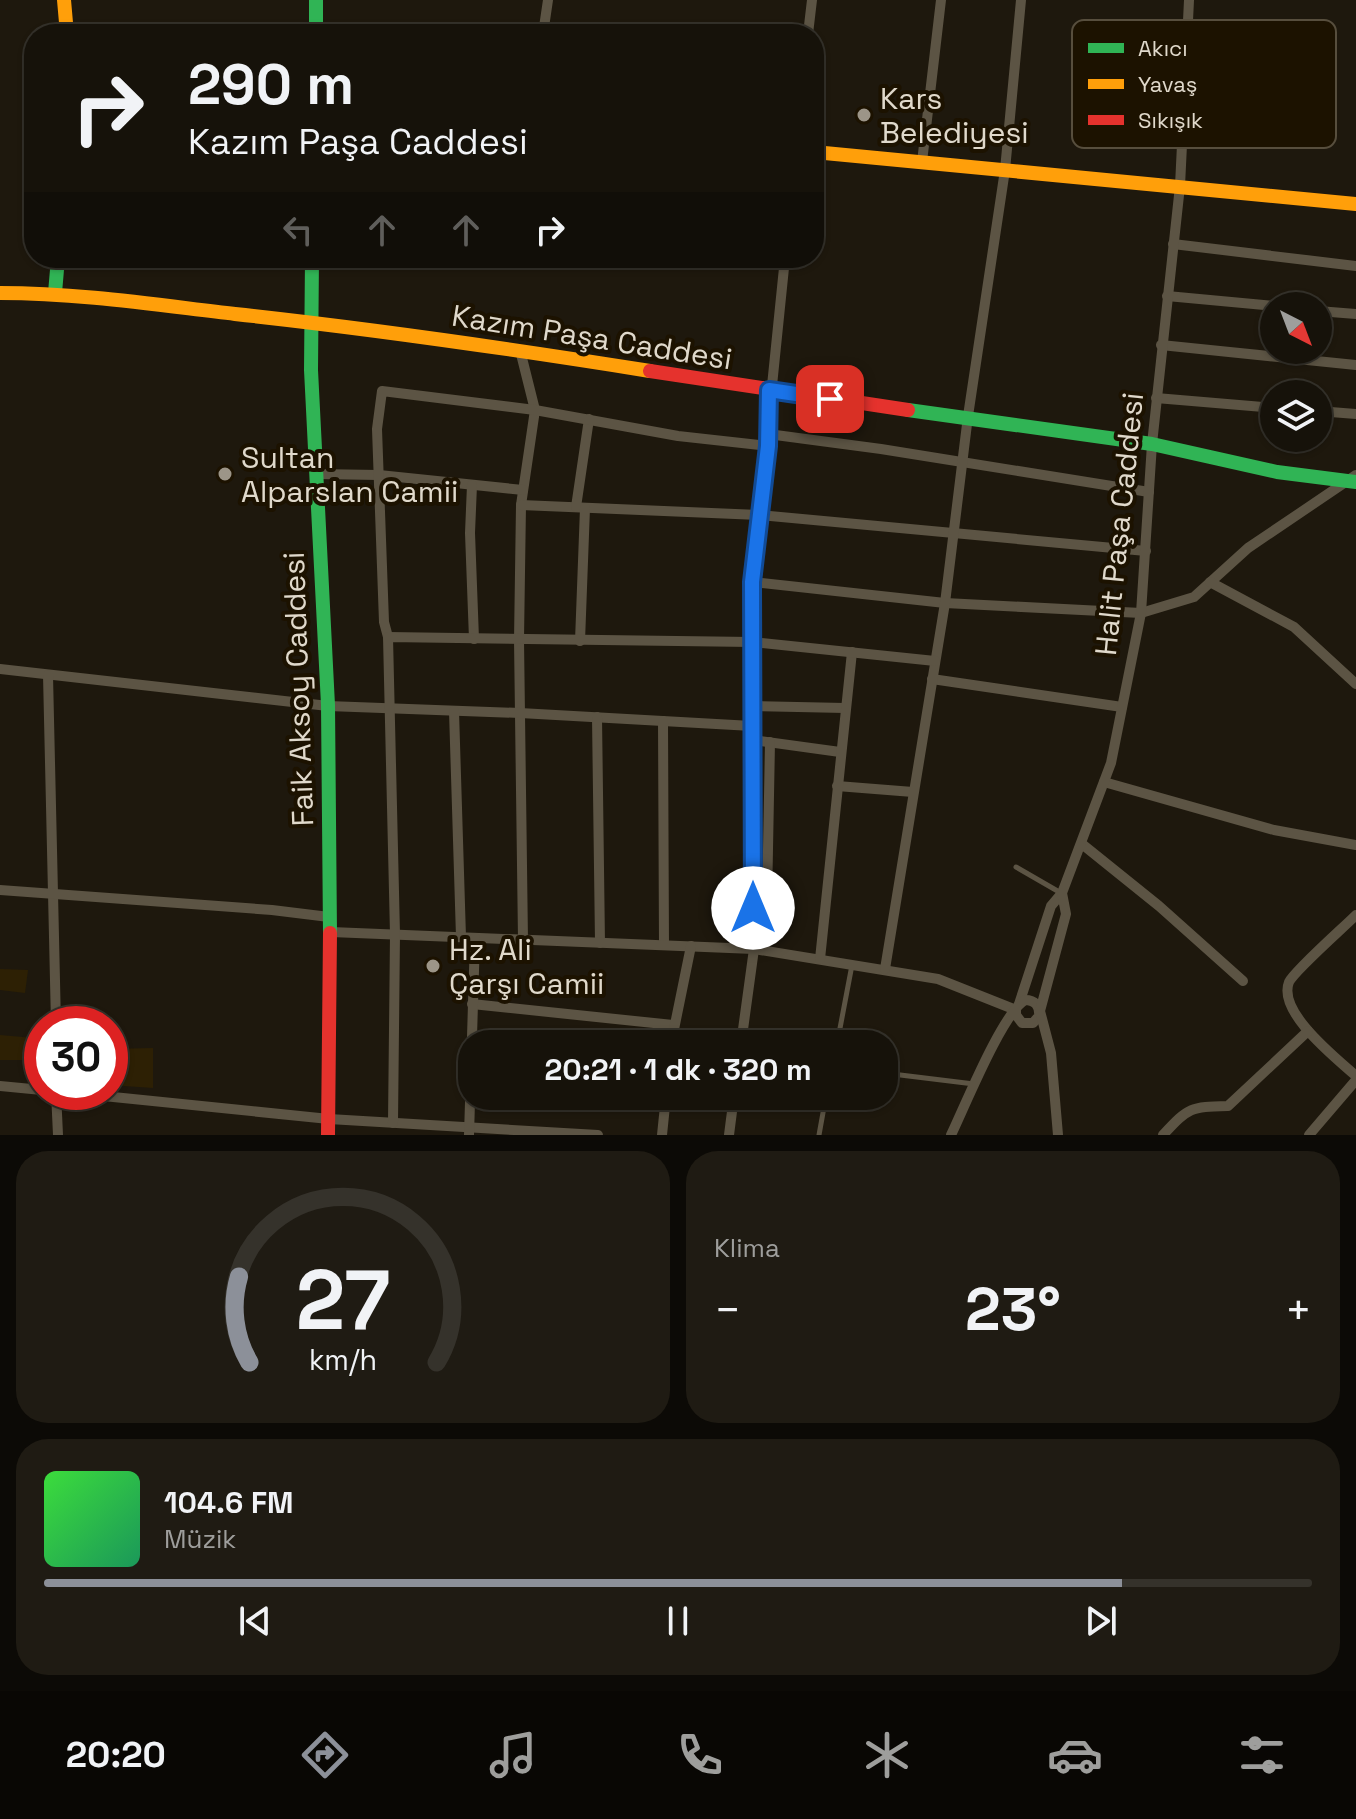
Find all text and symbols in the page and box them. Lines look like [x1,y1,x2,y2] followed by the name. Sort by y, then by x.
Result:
[1072,20,1336,148] legend
[1138,34,1188,62] text: Akıcı
[188,49,354,120] text: 290 m
[56,56,160,160] icon: right
[1138,70,1197,98] text: Yavaş
[880,79,1029,152] place label: Kars Belediyesi
[855,106,873,124] marker: Kars Belediyesi
[1138,106,1203,134] text: Sıkışık
[188,119,528,165] text: Kazım Paşa Caddesi
[276,208,320,252] icon: left
[360,208,404,252] icon: ahead
[444,208,488,252] icon: ahead
[528,208,572,252] icon: right
[1260,292,1332,364] north arrow
[1260,292,1332,452] map controls
[449,296,735,378] street label: Kazım Paşa Caddesi
[796,365,864,433] pin
[808,377,852,421] icon: arrive
[1260,380,1332,452] button: layers
[1086,391,1152,657] street label: Halit Paşa Caddesi
[241,438,458,511] place label: Sultan Alparslan Camii
[216,465,234,483] marker: Sultan Alparslan Camii
[274,551,322,827] street label: Faik Aksoy Caddesi
[711,866,795,950] position arrow
[449,930,604,1003] place label: Hz. Ali Çarşı Camii
[424,957,442,975] marker: Hz. Ali Çarşı Camii
[24,1006,128,1110] speed limit sign: 30
[544,1050,812,1089] text: 20:21 · 1 dk · 320 m
[714,1231,780,1265] text: Klima
[296,1247,390,1353] text: 27
[965,1271,1061,1348] text: 23°
[714,1282,741,1338] text: −
[1285,1282,1312,1338] text: +
[309,1342,377,1378] text: km/h
[164,1483,293,1522] text: 104.6 FM
[164,1522,236,1556] text: Müzik
[233,1599,277,1643] icon: previous
[656,1599,700,1643] icon: pause
[1079,1599,1123,1643] icon: next
[297,1727,353,1783] icon: directions
[485,1727,541,1783] icon: music
[672,1727,728,1783] icon: phone
[859,1727,915,1783] icon: climate
[1047,1727,1103,1783] icon: car
[1234,1727,1290,1783] icon: filters
[66,1732,166,1778] text: 20:20

